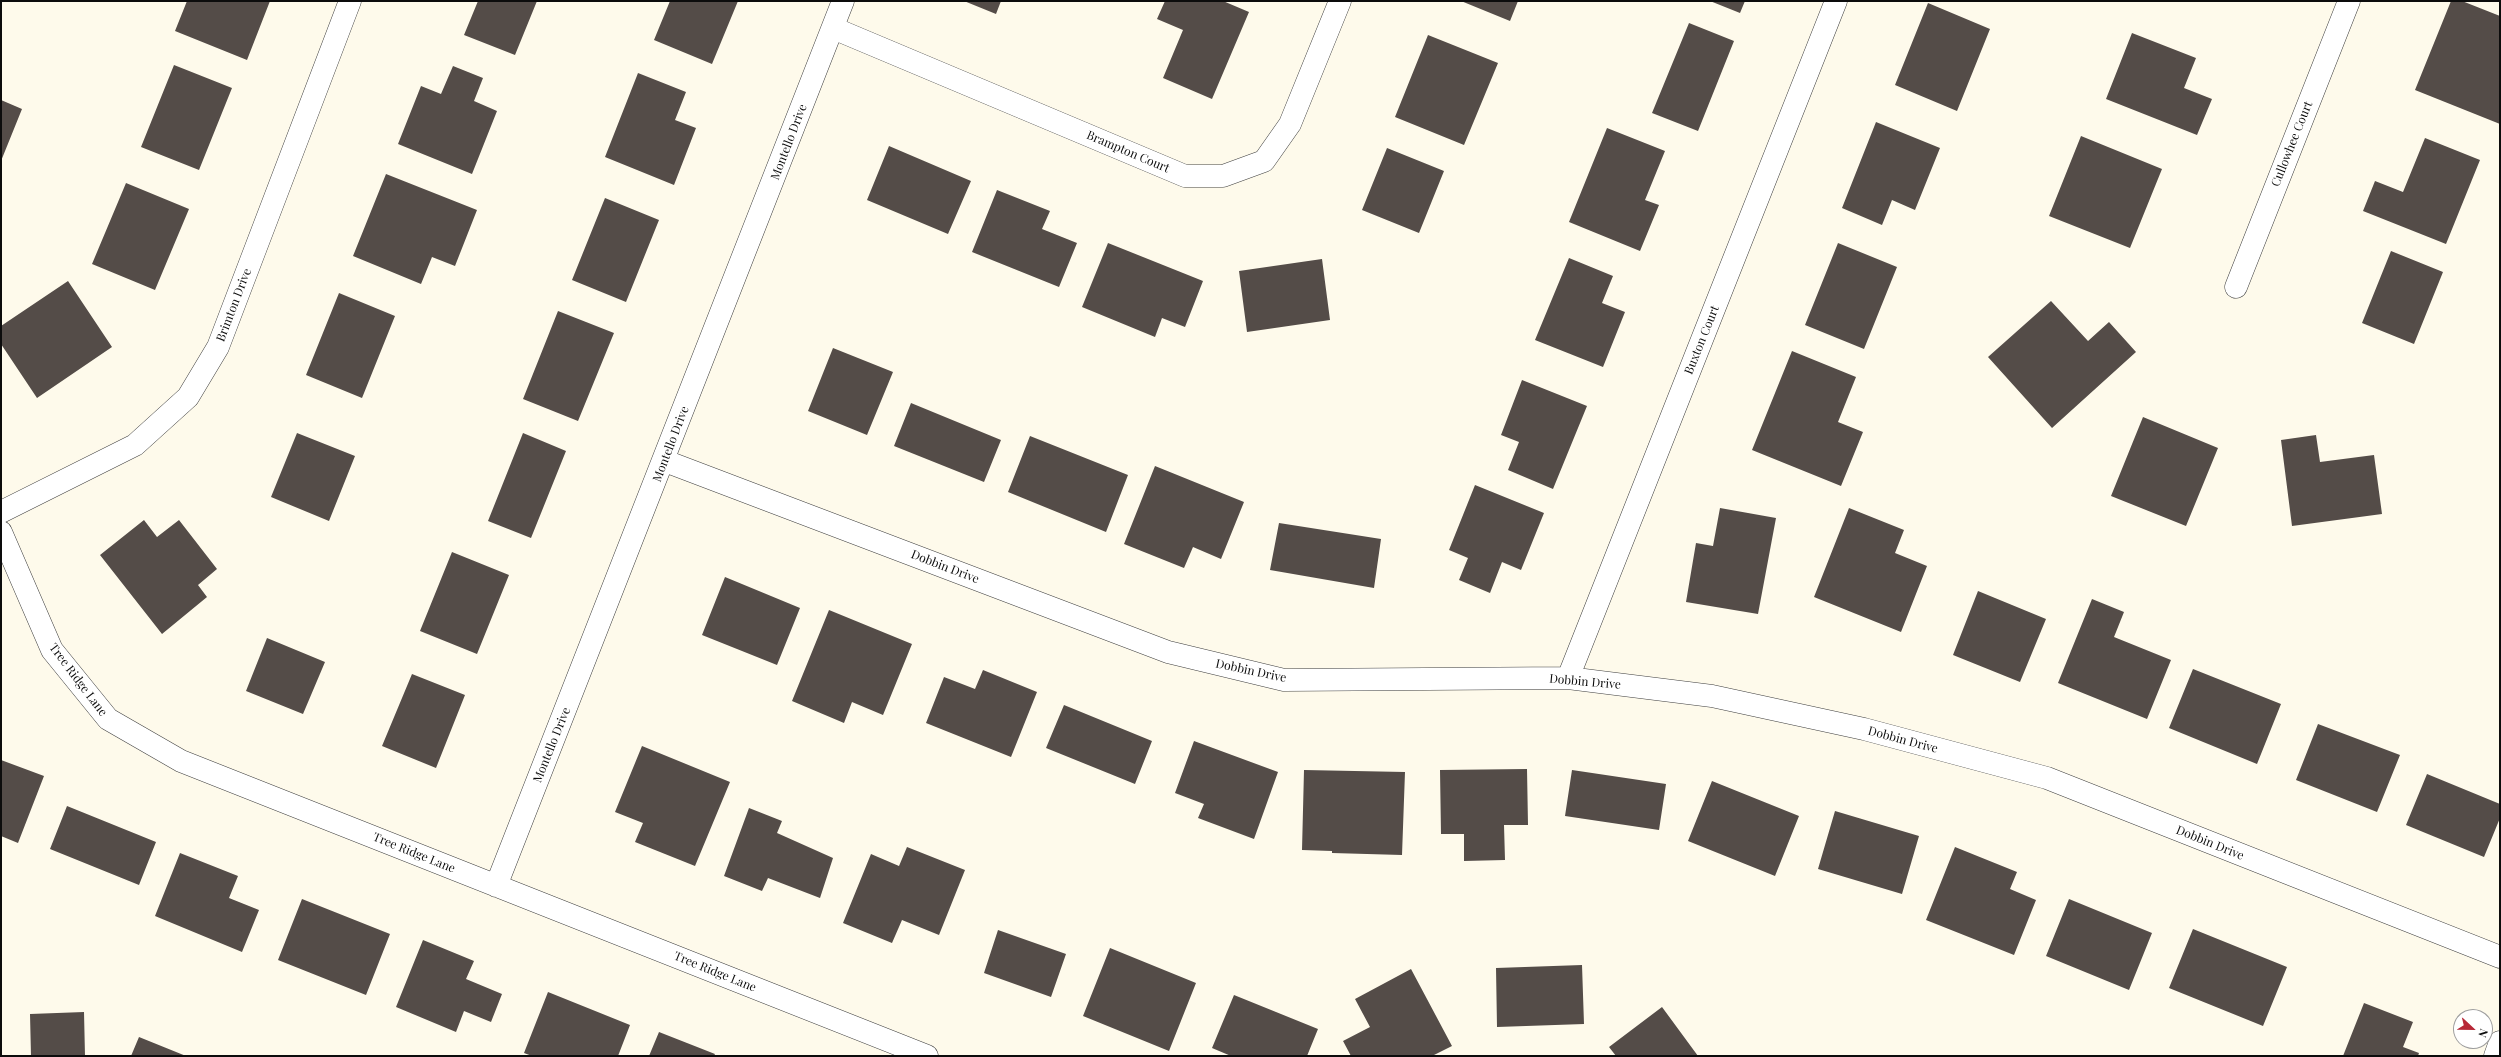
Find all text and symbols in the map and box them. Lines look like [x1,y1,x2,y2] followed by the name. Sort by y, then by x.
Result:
[2268,99,2316,189] street label: Cullowhee Court
[768,102,810,182] street label: Montello Drive
[1084,128,1172,176] street label: Brampton Court
[213,266,255,344] street label: Brimton Drive
[1682,303,1722,377] street label: Buxton Court
[650,404,692,484] street label: Montello Drive
[909,547,981,587] street label: Dobbin Drive
[46,641,110,719] street label: Tree Ridge Lane
[1214,656,1288,686] street label: Dobbin Drive
[1549,672,1621,692] street label: Dobbin Drive
[530,705,574,785] street label: Montello Drive
[1866,724,1940,756] street label: Dobbin Drive
[2174,823,2246,863] street label: Dobbin Drive
[371,830,457,876] street label: Tree Ridge Lane
[672,949,758,995] street label: Tree Ridge Lane
[2453,1009,2493,1049] north arrow
[2475,1027,2492,1040] text: N

